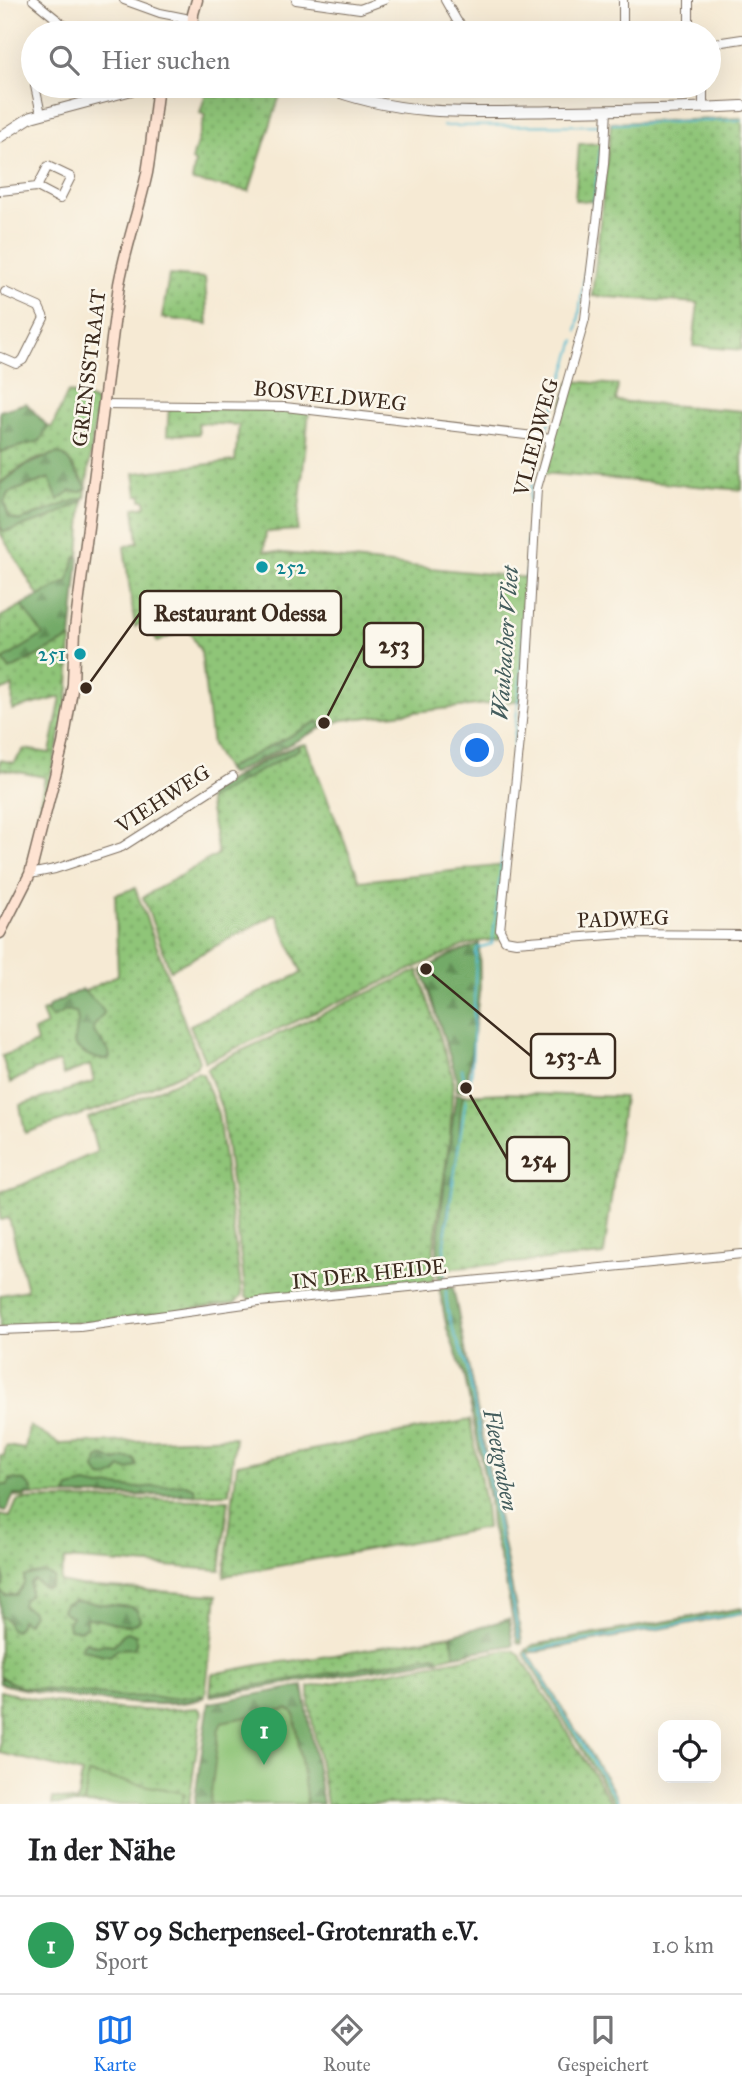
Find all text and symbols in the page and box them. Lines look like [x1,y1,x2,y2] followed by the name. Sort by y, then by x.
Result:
[21,21,721,98] search box
[45,41,83,79] icon: search
[101,44,230,76] text: Hier suchen
[66,288,112,448] street label: GRENSSTRAAT
[252,375,408,417] street label: BOSVELDWEG
[508,375,564,500] street label: VLIEDWEG
[276,554,307,580] place label: 252
[254,559,270,575] marker: 252
[486,563,524,721] water label: Waubacher Vliet
[140,591,341,635] callout: Restaurant Odessa
[153,599,328,627] text: Restaurant Odessa
[364,623,423,667] callout: 253
[378,631,410,660] text: 253
[38,641,66,667] place label: 251
[72,646,88,662] marker: 251
[460,733,494,767] your location
[110,759,215,840] street label: VIEHWEG
[576,904,670,934] street label: PADWEG
[531,1034,615,1078] callout: 253-A
[545,1042,602,1071] text: 253-A
[507,1137,569,1181] callout: 254
[521,1145,556,1173] text: 254
[290,1253,448,1295] street label: IN DER HEIDE
[477,1405,525,1514] water label: Fleetgraben
[241,1707,287,1765] pin: 1
[658,1720,721,1783] map controls
[658,1720,721,1783] button: locate
[28,1832,176,1868] text: In der Nähe
[95,1915,478,1947] text: SV 09 Scherpenseel-Grotenrath e.V.
[46,1931,56,1959] text: 1
[652,1931,714,1959] text: 1.0 km
[95,1947,148,1975] text: Sport
[93,2011,137,2076] tab: Karte
[323,2011,371,2076] tab: Route
[557,2011,649,2076] tab: Gespeichert

